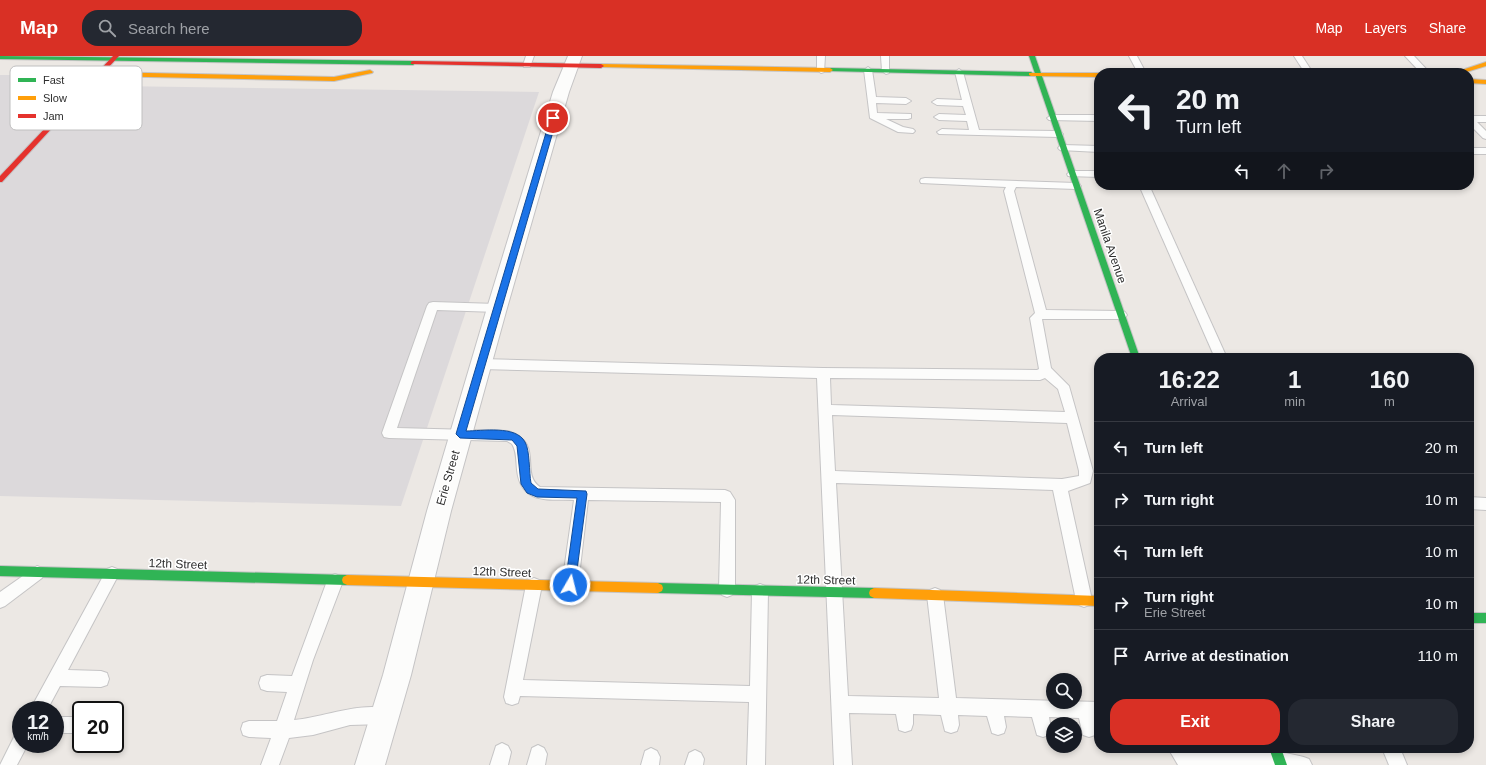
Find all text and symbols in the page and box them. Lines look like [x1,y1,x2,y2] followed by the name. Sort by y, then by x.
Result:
[82,10,362,46] search box
[20,17,58,38] text: Map
[96,17,118,39] icon: search
[128,20,210,37] text: Search here
[1315,20,1343,36] text: Map
[1365,20,1407,36] text: Layers
[1429,20,1466,36] text: Share
[10,66,142,130] legend
[43,74,64,86] text: Fast
[1110,84,1162,136] icon: left
[1176,84,1240,115] text: 20 m
[43,92,67,104] text: Slow
[536,101,570,135] pin
[542,107,564,129] icon: arrive
[43,110,64,122] text: Jam
[1176,117,1241,137] text: Turn left
[1231,160,1253,182] icon: left
[1273,160,1295,182] icon: ahead
[1315,160,1337,182] icon: right
[1091,207,1130,286] street label: Manila Avenue
[1158,366,1220,393] text: 16:22
[1288,366,1301,393] text: 1
[1370,366,1410,393] text: 160
[1171,394,1208,409] text: Arrival
[1284,394,1305,409] text: min
[1384,394,1395,409] text: m
[1110,437,1132,459] icon: left
[1144,439,1203,456] text: Turn left
[1425,439,1458,456] text: 20 m
[433,448,463,507] street label: Erie Street
[1110,489,1132,511] icon: right
[1144,491,1214,508] text: Turn right
[1425,491,1458,508] text: 10 m
[1110,541,1132,563] icon: left
[1144,543,1203,560] text: Turn left
[1425,543,1458,560] text: 10 m
[148,556,208,572] street label: 12th Street
[472,564,532,580] street label: 12th Street
[549,564,591,606] position arrow
[797,572,856,588] street label: 12th Street
[1144,588,1214,605] text: Turn right
[1110,593,1132,615] icon: right
[1425,595,1458,612] text: 10 m
[1144,605,1205,620] text: Erie Street
[1110,645,1132,667] icon: arrive
[1144,647,1289,664] text: Arrive at destination
[1417,647,1458,664] text: 110 m
[1046,673,1082,753] map controls
[1046,673,1082,709] button: search
[1110,699,1280,745] button: Exit
[1288,699,1458,745] button: Share
[72,701,124,753] speed limit sign: 20
[27,711,49,733] text: 12
[1046,717,1082,753] button: layers
[27,731,49,742] text: km/h

